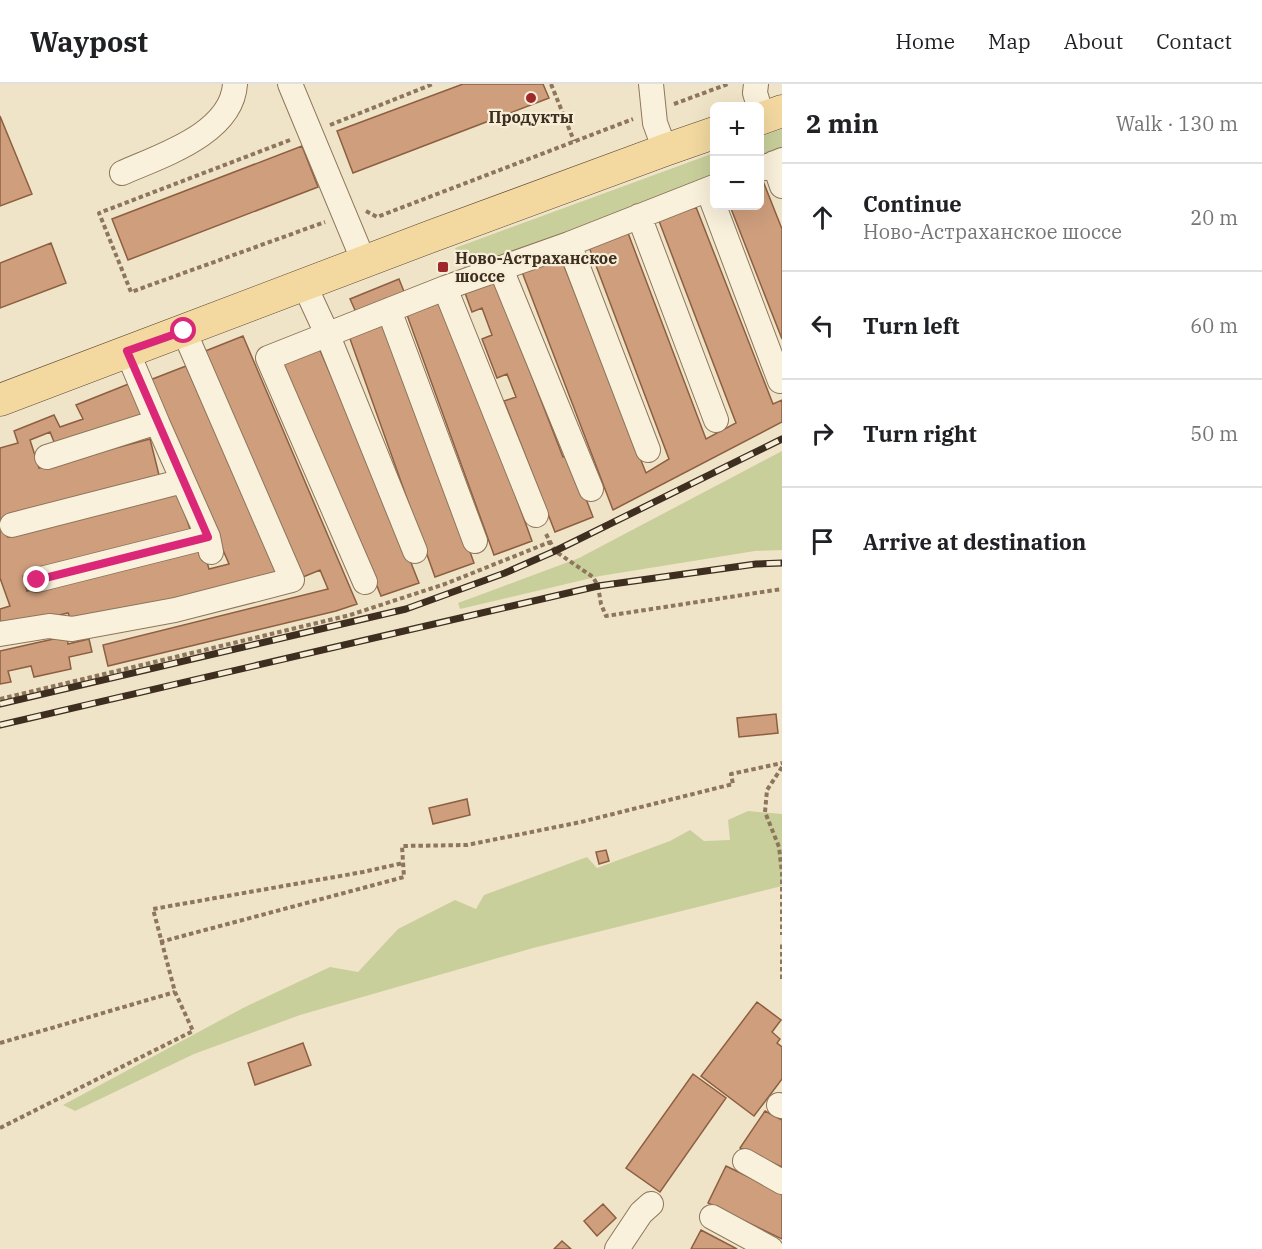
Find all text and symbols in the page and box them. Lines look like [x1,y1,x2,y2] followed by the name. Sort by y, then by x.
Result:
[30,23,148,60] text: Waypost
[895,27,955,55] text: Home
[988,27,1031,55] text: Map
[1064,27,1123,55] text: About
[1156,27,1232,55] text: Contact
[524,91,538,105] marker: Продукты
[710,102,764,210] map controls
[710,102,764,156] button: +
[806,106,879,140] text: 2 min
[488,107,574,127] place label: Продукты
[1116,110,1238,137] text: Walk · 130 m
[710,156,764,210] button: −
[863,189,962,218] text: Continue
[806,201,839,234] icon: ahead
[1190,204,1238,231] text: 20 m
[863,218,1122,245] text: Ново-Астраханское шоссе
[455,248,617,286] place label: Ново-Астраханское шоссе
[436,260,450,274] marker: Ново-Астраханское шоссе
[806,309,839,342] icon: left
[863,311,959,340] text: Turn left
[1190,312,1238,339] text: 60 m
[170,317,196,343] route start
[806,417,839,450] icon: right
[863,419,977,448] text: Turn right
[1190,420,1238,447] text: 50 m
[806,525,839,558] icon: arrive
[863,527,1086,556] text: Arrive at destination
[23,566,49,592] route end

